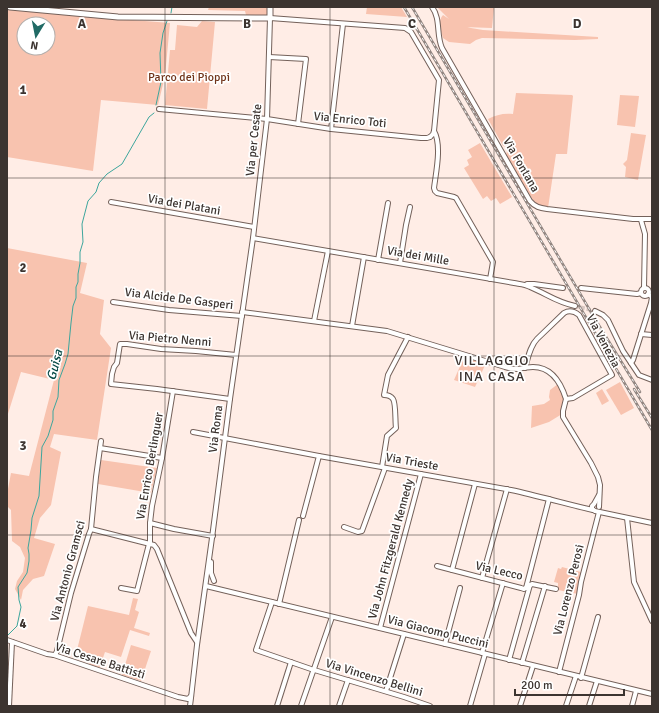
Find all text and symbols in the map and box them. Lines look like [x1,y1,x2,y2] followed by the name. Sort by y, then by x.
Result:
[16,16,56,56] north arrow
[78,16,87,32] text: A
[243,16,251,32] text: B
[408,16,416,32] text: C
[573,16,582,32] text: D
[29,38,39,52] text: N
[148,70,230,85] park label: Parco dei Pioppi
[19,82,27,98] text: 1
[243,103,265,177] street label: Via per Cesate
[313,109,387,131] street label: Via Enrico Toti
[499,135,543,195] street label: Via Fontana
[146,191,222,219] street label: Via dei Platani
[386,243,450,269] street label: Via dei Mille
[19,260,27,276] text: 2
[124,285,234,313] street label: Via Alcide De Gasperi
[583,312,623,370] street label: Via Venezia
[128,328,212,350] street label: Via Pietro Nenni
[43,348,67,382] water label: Guisa
[454,352,530,385] district label: VILLAGGIO INA CASA
[206,404,226,454] street label: Via Roma
[133,411,167,521] street label: Via Enrico Berlinguer
[19,438,27,454] text: 3
[384,450,440,474] street label: Via Trieste
[365,477,417,621] street label: Via John Fitzgerald Kennedy
[47,519,89,623] street label: Via Antonio Gramsci
[550,543,588,637] street label: Via Lorenzo Perosi
[474,558,524,584] street label: Via Lecco
[386,612,490,652] street label: Via Giacomo Puccini
[19,616,27,632] text: 4
[53,639,147,683] street label: Via Cesare Battisti
[324,656,424,700] street label: Via Vincenzo Bellini
[515,671,624,697] scale bar
[521,678,553,693] text: 200 m

